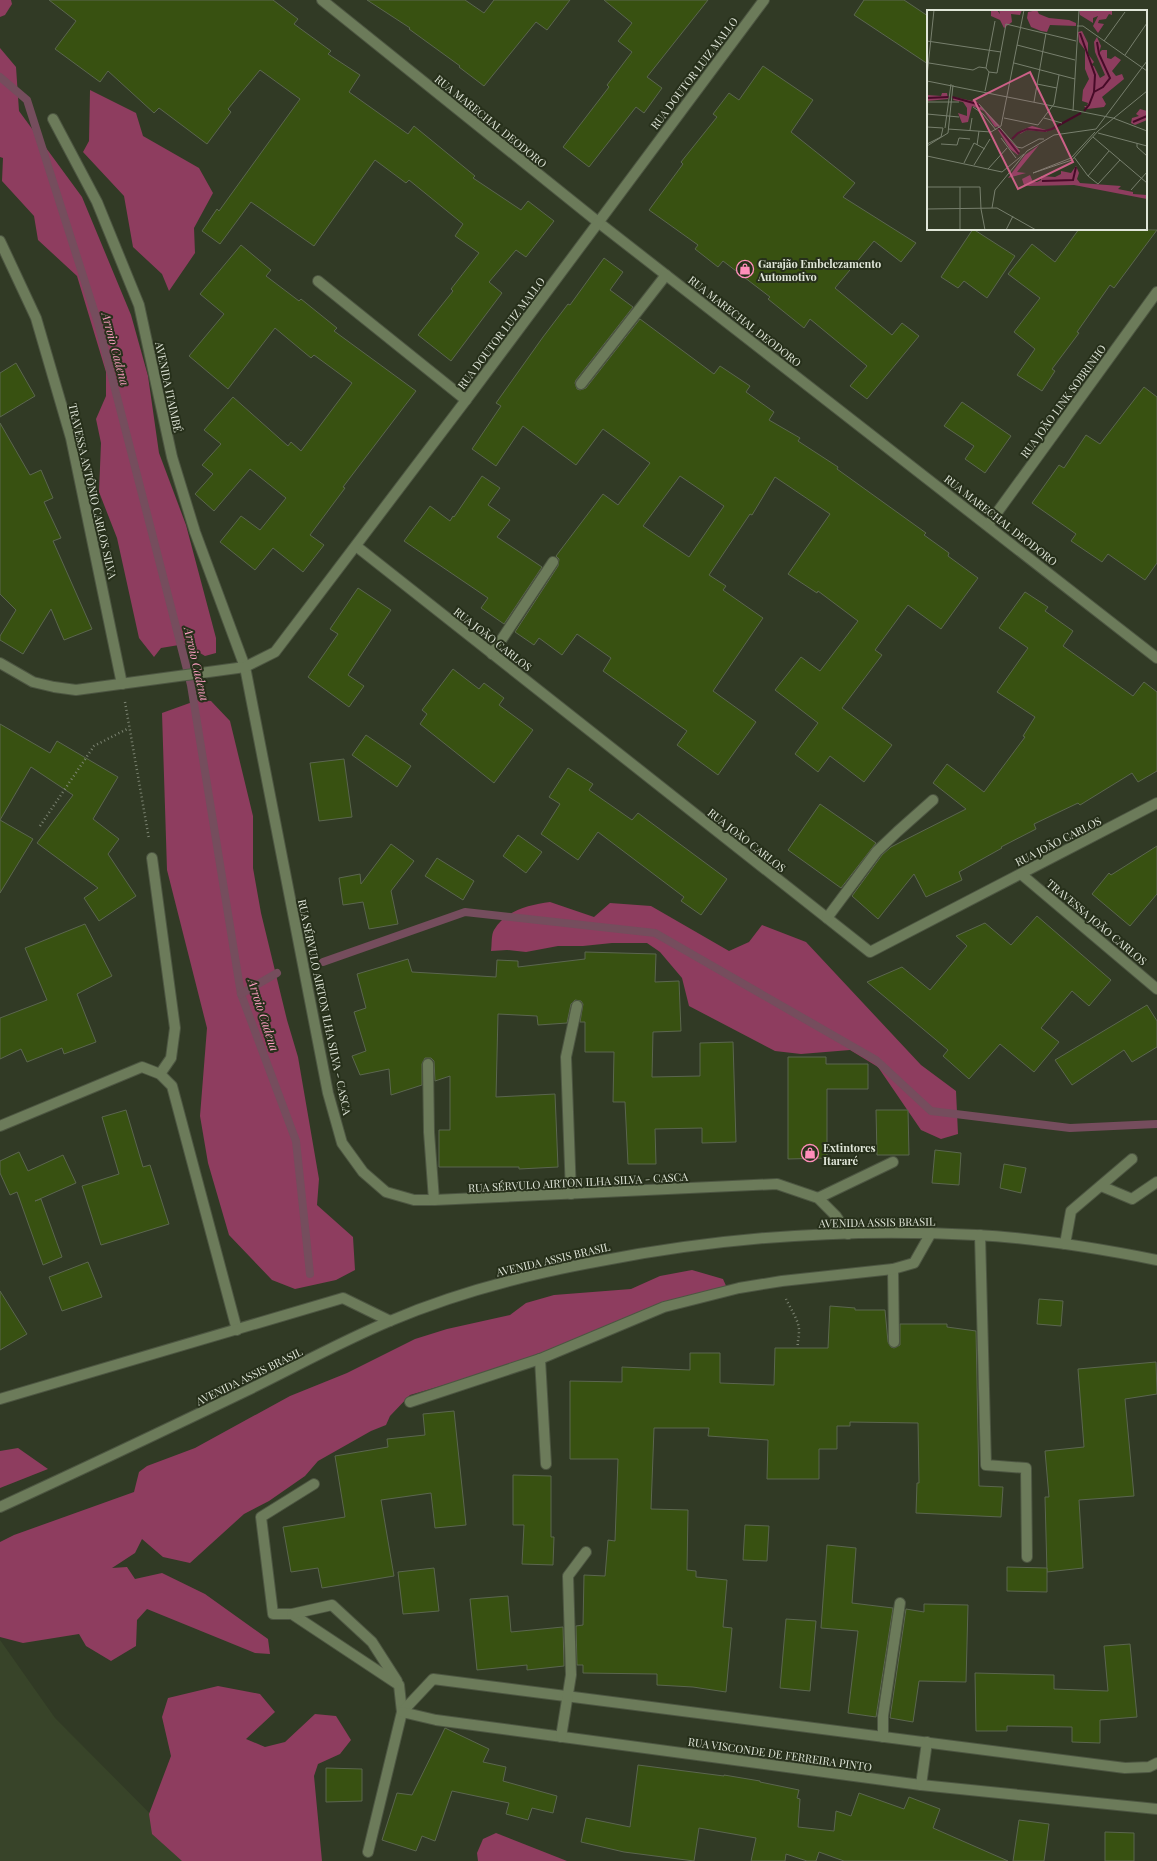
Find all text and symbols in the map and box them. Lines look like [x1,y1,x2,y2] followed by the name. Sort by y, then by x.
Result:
[927,10,1147,230] inset map
[647,14,741,132] street label: RUA DOUTOR LUIZ MALLO
[432,71,550,171] street label: RUA MARECHAL DEODORO
[757,256,881,284] place label: Garajão Embelezamento Automotivo
[735,259,755,279] shop icon: Garajão Embelezamento Automotivo
[685,272,805,370] street label: RUA MARECHAL DEODORO
[454,274,548,392] street label: RUA DOUTOR LUIZ MALLO
[98,309,133,387] water label: Arroio Cadena
[152,339,186,434] street label: AVENIDA ITAIMBÉ
[1017,341,1109,461] street label: RUA JOÃO LINK SOBRINHO
[65,402,121,580] street label: TRAVESSA ANTÔNIO CARLOS SILVA
[941,471,1061,569] street label: RUA MARECHAL DEODORO
[451,604,535,674] street label: RUA JOÃO CARLOS
[180,624,213,702] water label: Arroio Cadena
[705,805,789,875] street label: RUA JOÃO CARLOS
[1012,813,1104,869] street label: RUA JOÃO CARLOS
[1044,876,1150,968] street label: TRAVESSA JOÃO CARLOS
[295,898,355,1116] street label: RUA SÉRVULO AIRTON ILHA SILVA - CASCA
[244,975,283,1053] water label: Arroio Cadena
[823,1140,876,1168] place label: Extintores Itararé
[800,1143,820,1163] shop icon: Extintores Itararé
[468,1169,688,1195] street label: RUA SÉRVULO AIRTON ILHA SILVA - CASCA
[818,1213,936,1231] street label: AVENIDA ASSIS BRASIL
[493,1238,612,1280] street label: AVENIDA ASSIS BRASIL
[192,1343,305,1409] street label: AVENIDA ASSIS BRASIL
[687,1734,873,1774] street label: RUA VISCONDE DE FERREIRA PINTO

